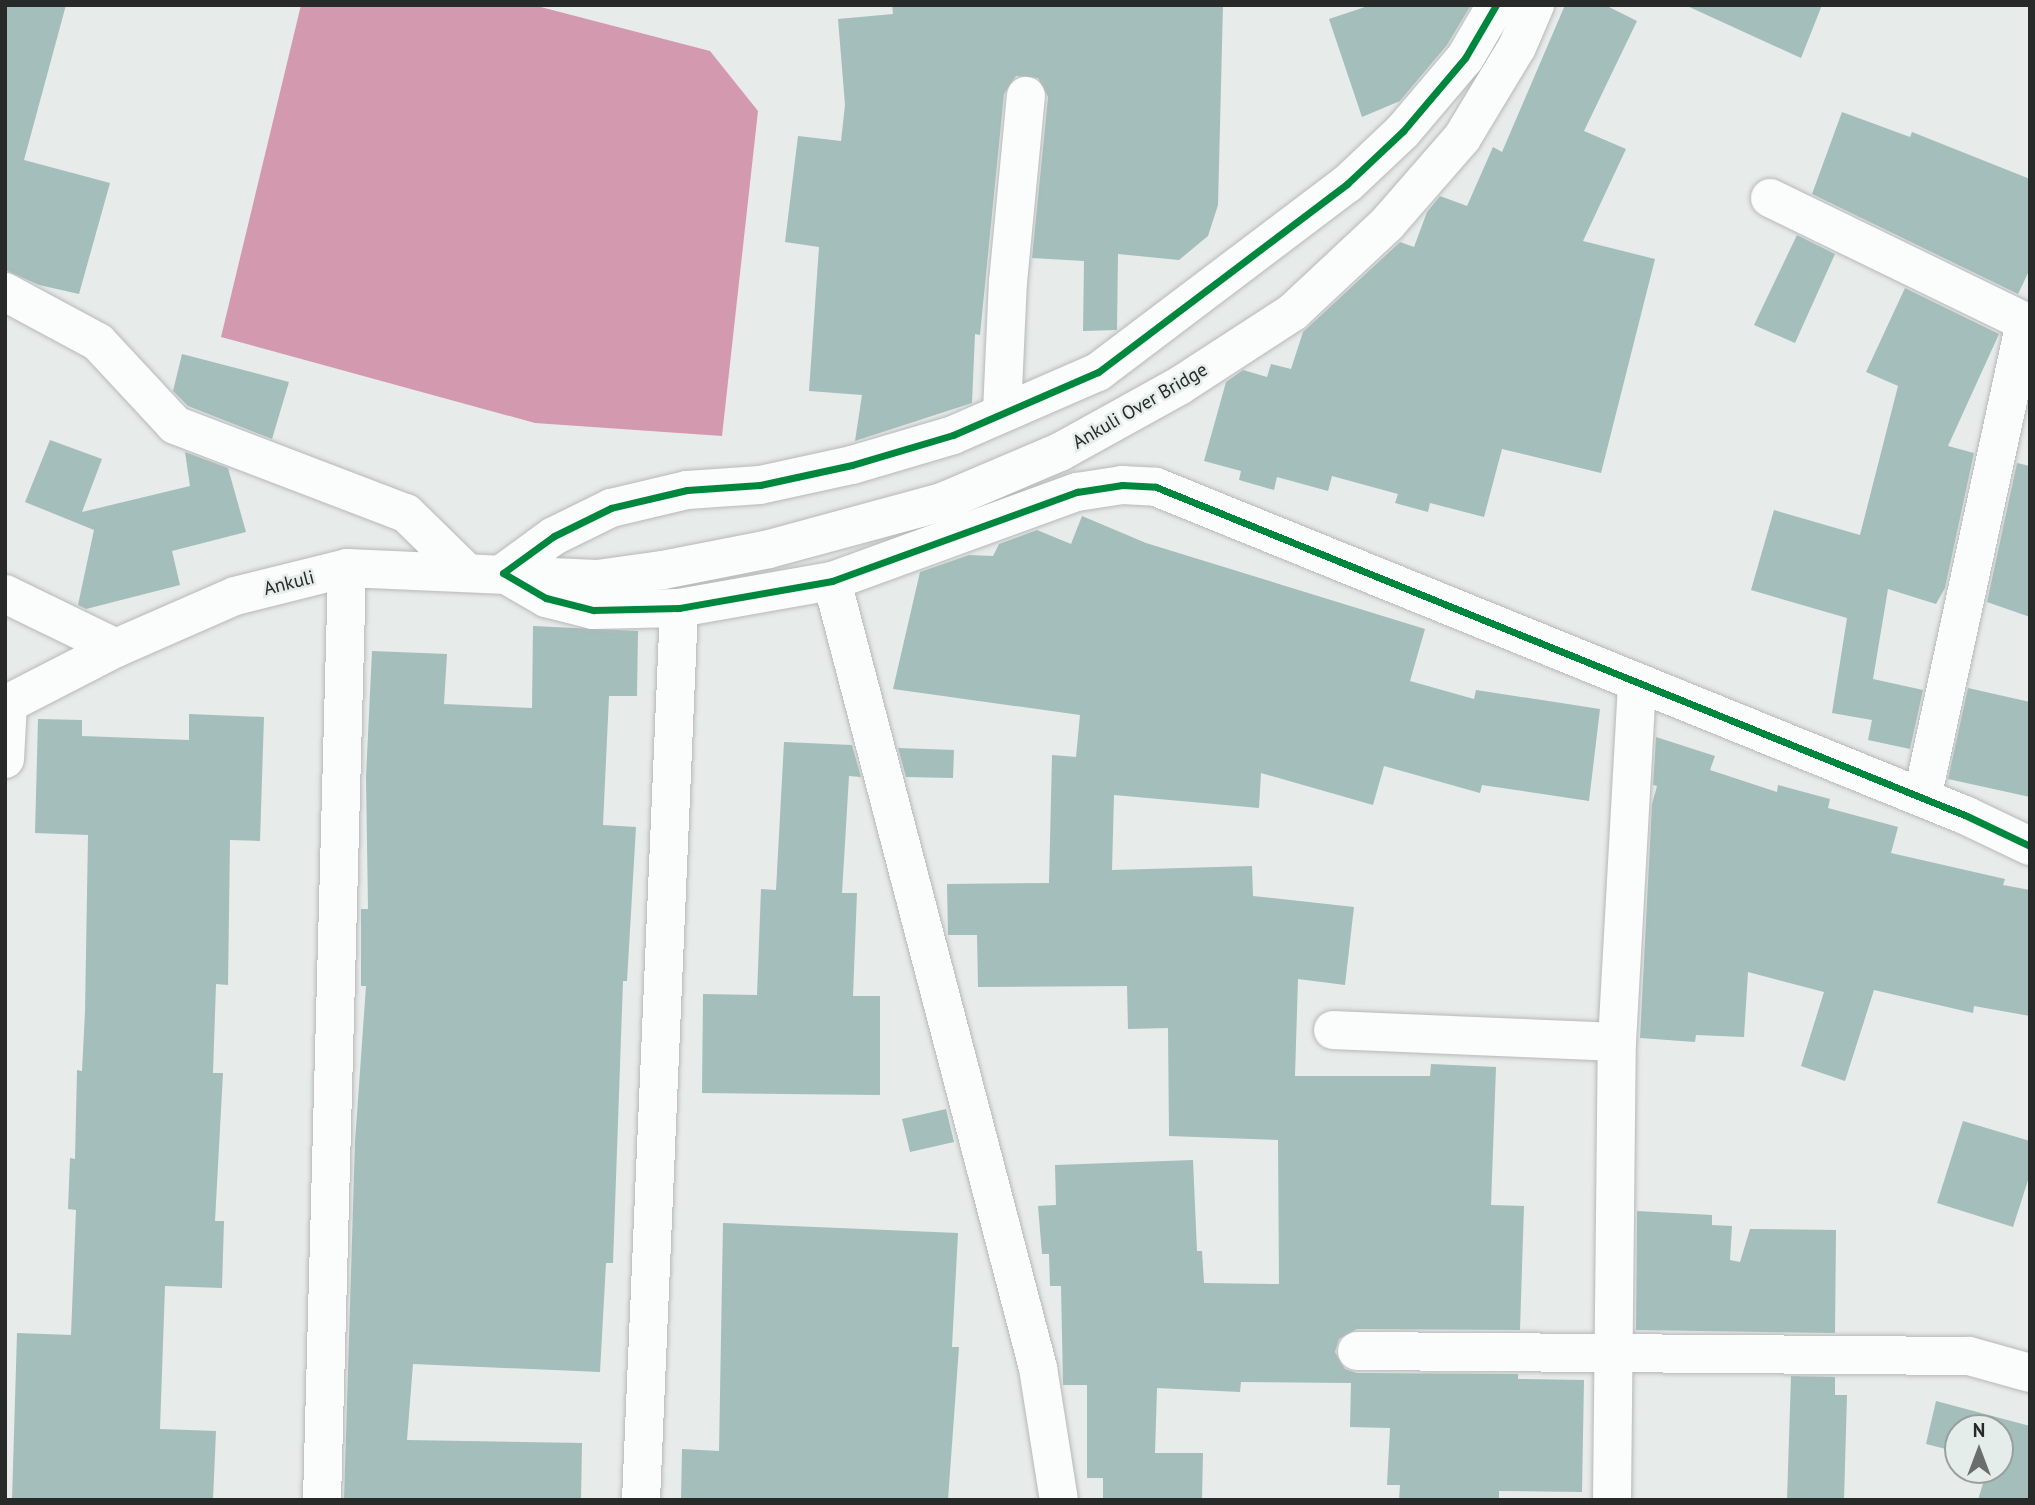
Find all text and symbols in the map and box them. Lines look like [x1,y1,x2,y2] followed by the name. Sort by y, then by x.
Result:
[1068,358,1212,454] street label: Ankuli Over Bridge
[261,566,317,600] street label: Ankuli
[1944,1414,2014,1484] north arrow
[1973,1418,1985,1442] text: N

